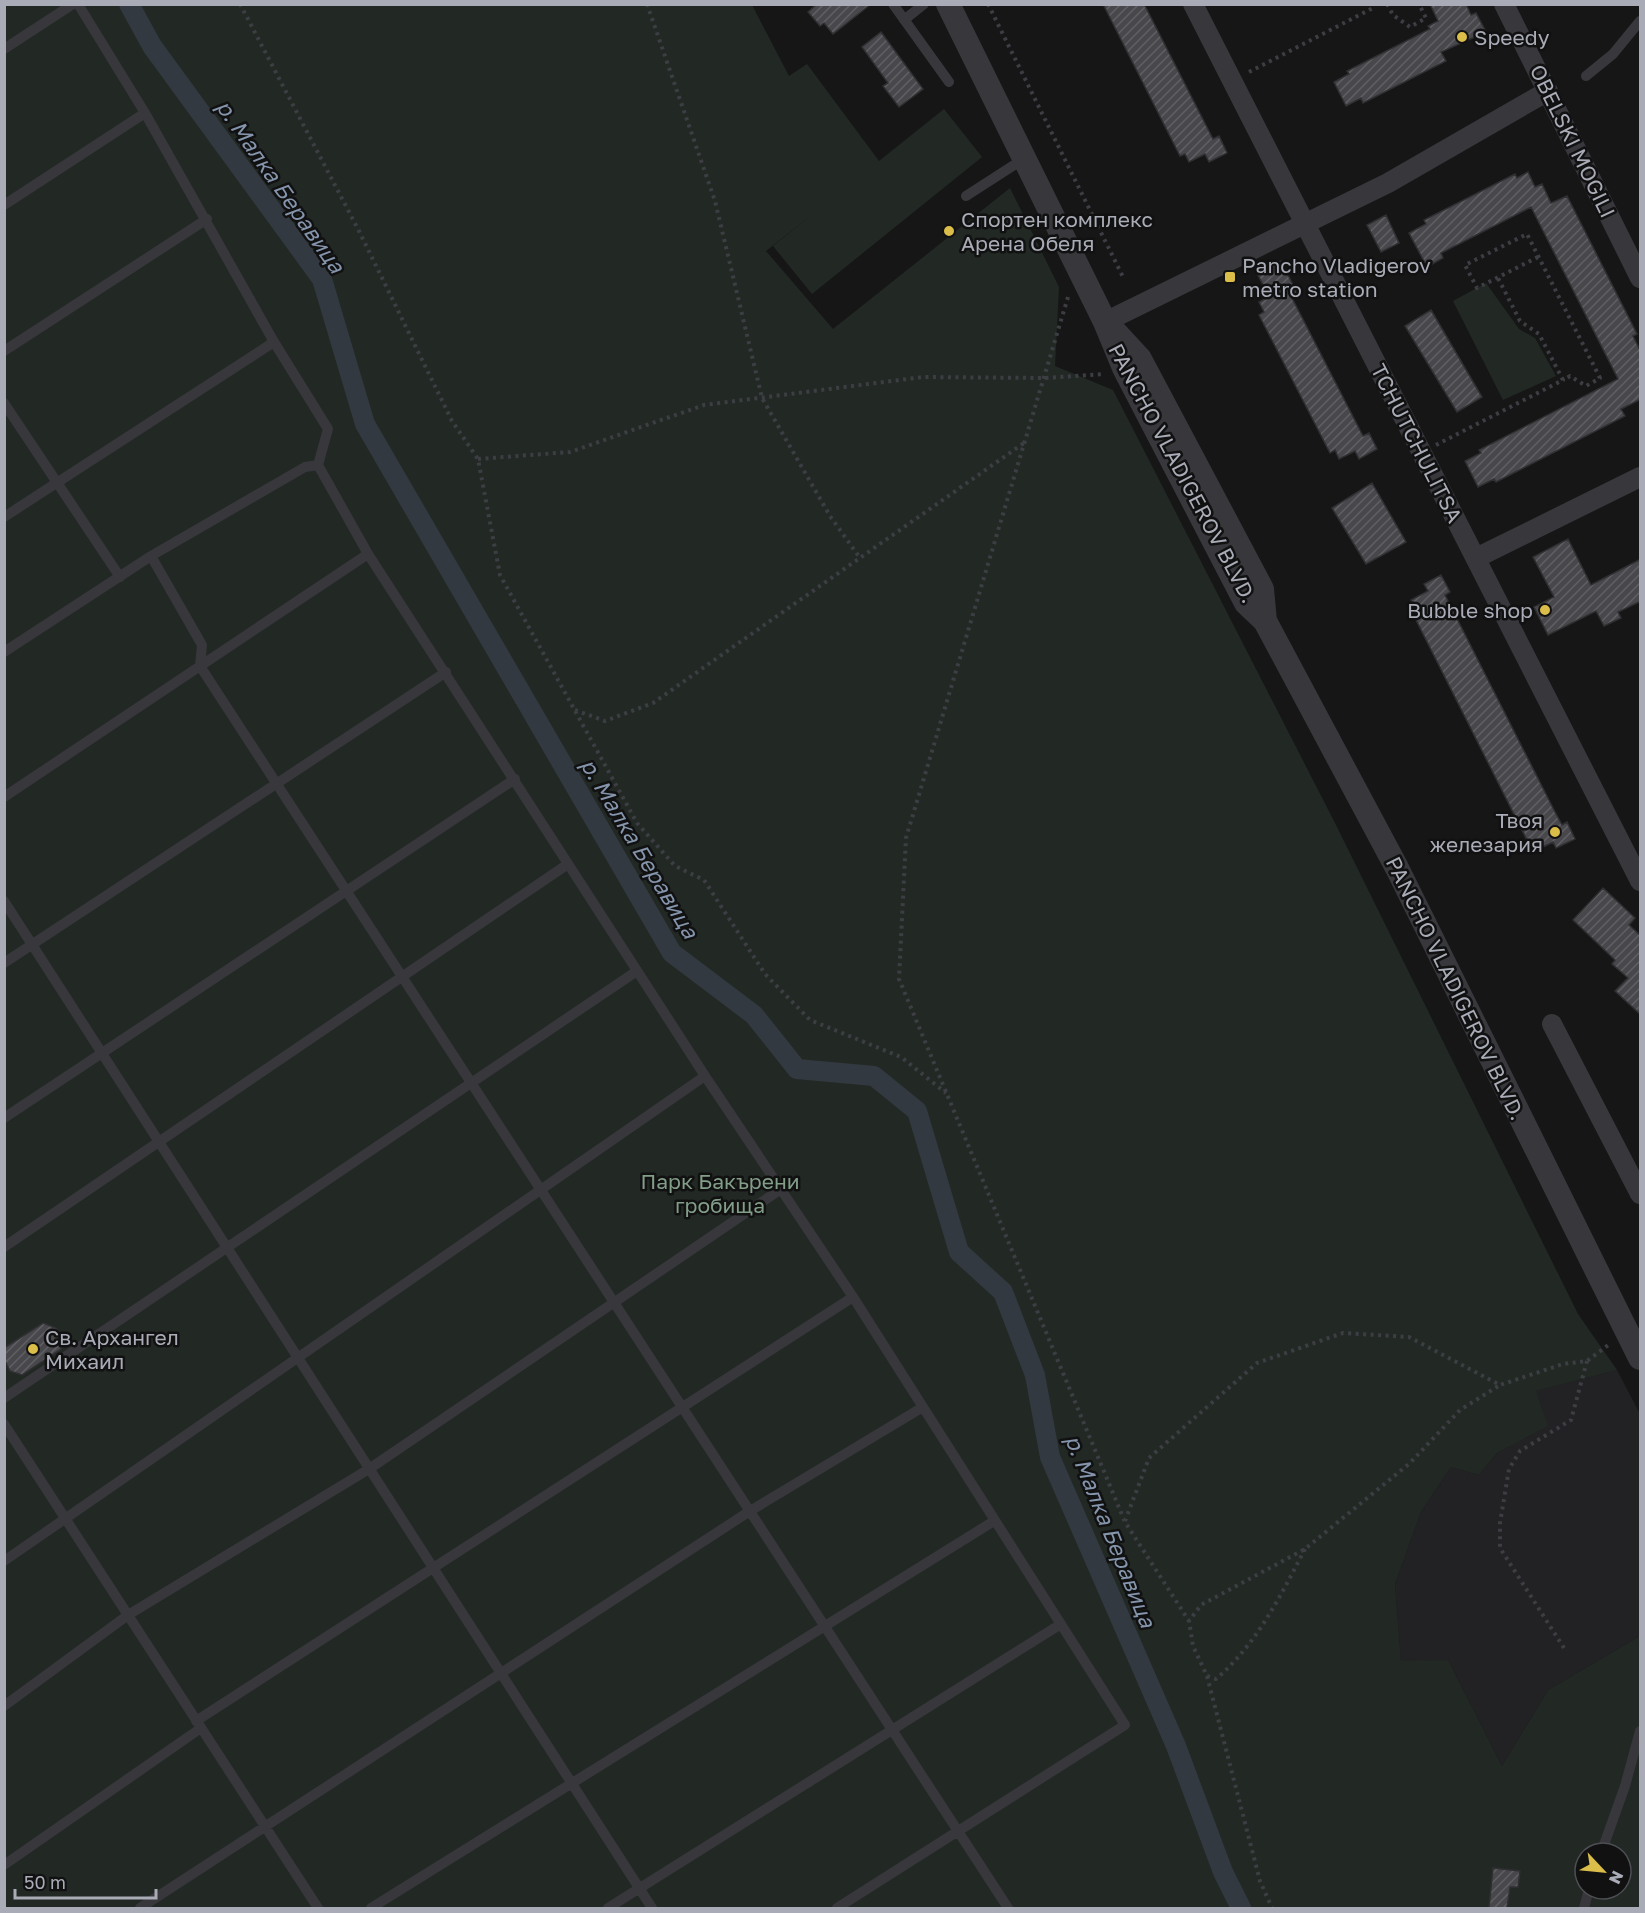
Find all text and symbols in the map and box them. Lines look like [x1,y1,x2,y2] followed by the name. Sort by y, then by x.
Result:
[1474,24,1550,50] place label: Speedy
[1455,30,1469,44] marker: Speedy
[1525,60,1621,222] street label: OBELSKI MOGILI
[211,94,352,279] water label: р. Малка Беравица
[961,206,1153,256] place label: Спортен комплекс Арена Обеля
[942,224,956,238] marker: Спортен комплекс Арена Обеля
[1242,252,1431,302] place label: Pancho Vladigerov metro station
[1223,270,1237,284] marker: Pancho Vladigerov metro station
[1103,339,1263,607] street label: PANCHO VLADIGEROV BLVD.
[1366,359,1468,527] street label: TCHUTCHULITSA
[1407,597,1533,623] place label: Bubble shop
[1538,603,1552,617] marker: Bubble shop
[576,753,705,944] water label: р. Малка Беравица
[1430,807,1543,857] place label: Твоя железария
[1548,825,1562,839] marker: Твоя железария
[1381,852,1531,1124] street label: PANCHO VLADIGEROV BLVD.
[640,1168,800,1218] park label: Парк Бакърени гробища
[45,1324,179,1374] place label: Св. Архангел Михаил
[26,1342,40,1356] marker: Св. Архангел Михаил
[1060,1431,1163,1633] water label: р. Малка Беравица
[1573,1841,1633,1901] north arrow
[15,1862,156,1900] scale bar
[1605,1868,1628,1887] text: N
[24,1871,66,1893] text: 50 m

